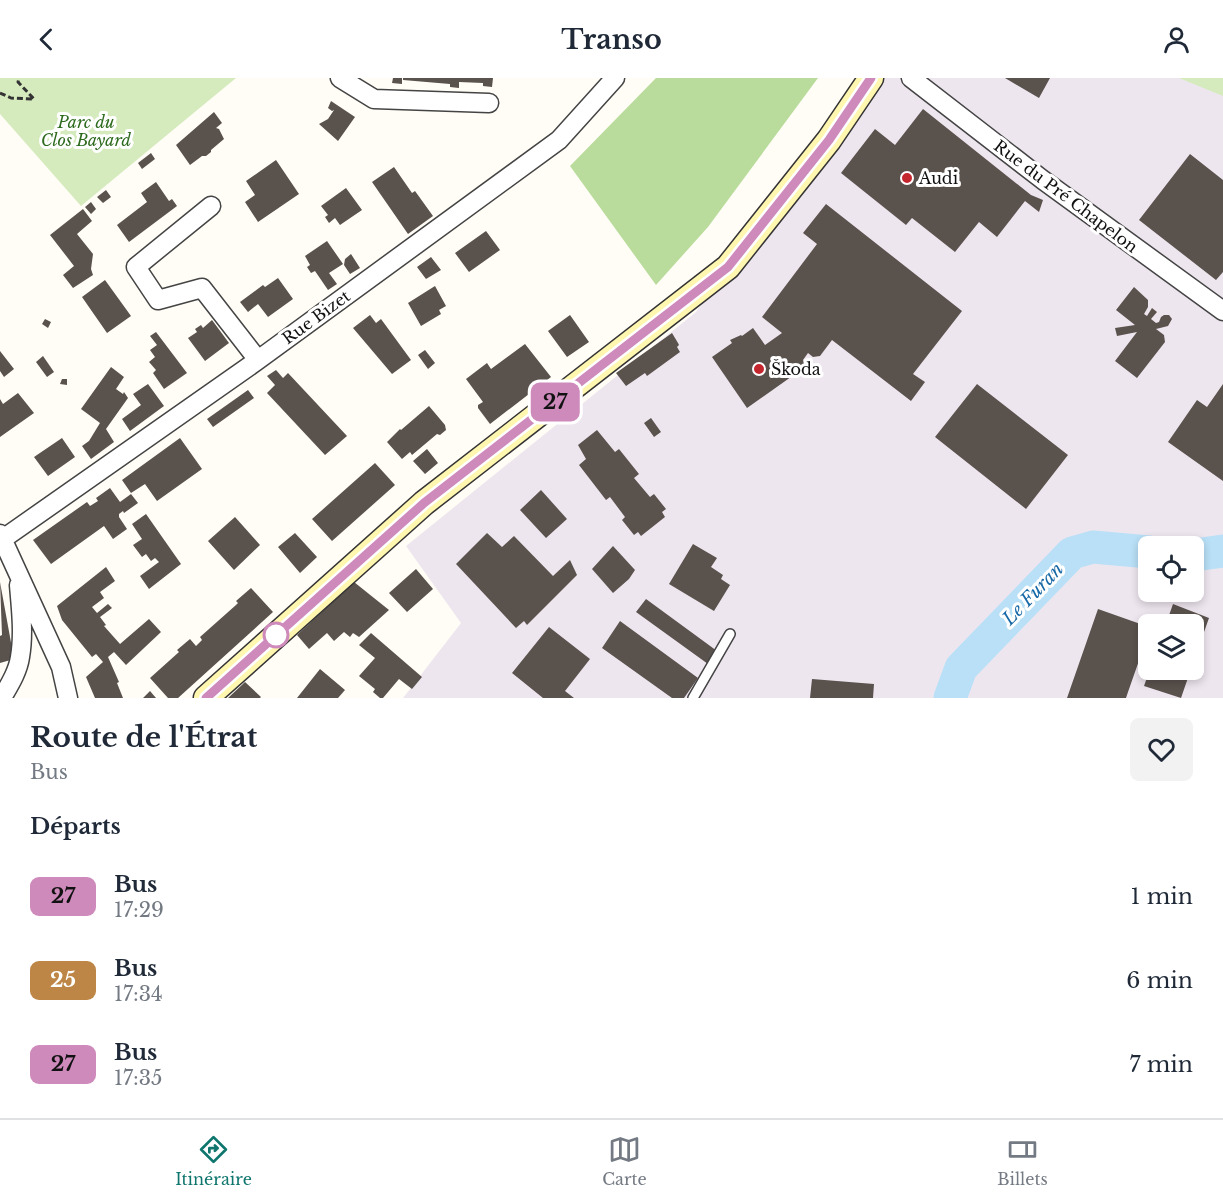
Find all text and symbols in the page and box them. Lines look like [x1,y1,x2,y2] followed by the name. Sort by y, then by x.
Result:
[30,23,63,56] icon: back
[561,23,662,56] text: Transo
[1160,23,1193,56] icon: person
[41,112,132,150] park label: Parc du Clos Bayard
[990,135,1142,257] street label: Rue du Pré Chapelon
[918,168,959,188] place label: Audi
[900,171,914,185] marker: Audi
[278,286,354,348] street label: Rue Bizet
[771,359,821,379] place label: Škoda
[752,362,766,376] marker: Škoda
[528,382,582,422] line badge: 27
[543,389,567,415] text: 27
[1138,536,1204,680] map controls
[1138,536,1204,602] button: locate
[997,558,1068,630] water label: Le Furan
[1138,614,1204,680] button: layers
[263,622,289,648] unlabelled marker
[1130,718,1193,781] button: heart
[30,720,257,755] text: Route de l'Étrat
[30,760,68,784] text: Bus
[30,813,121,840] text: Départs
[114,871,157,898] text: Bus
[51,883,75,909] text: 27
[1131,883,1193,910] text: 1 min
[114,898,164,922] text: 17:29
[114,955,157,982] text: Bus
[50,967,76,993] text: 25
[1126,967,1193,994] text: 6 min
[114,982,163,1006] text: 17:34
[114,1039,157,1066] text: Bus
[51,1051,75,1077] text: 27
[1129,1051,1193,1078] text: 7 min
[114,1066,162,1090] text: 17:35
[175,1133,252,1189] tab: Itinéraire
[602,1133,647,1189] tab: Carte
[997,1133,1048,1189] tab: Billets

